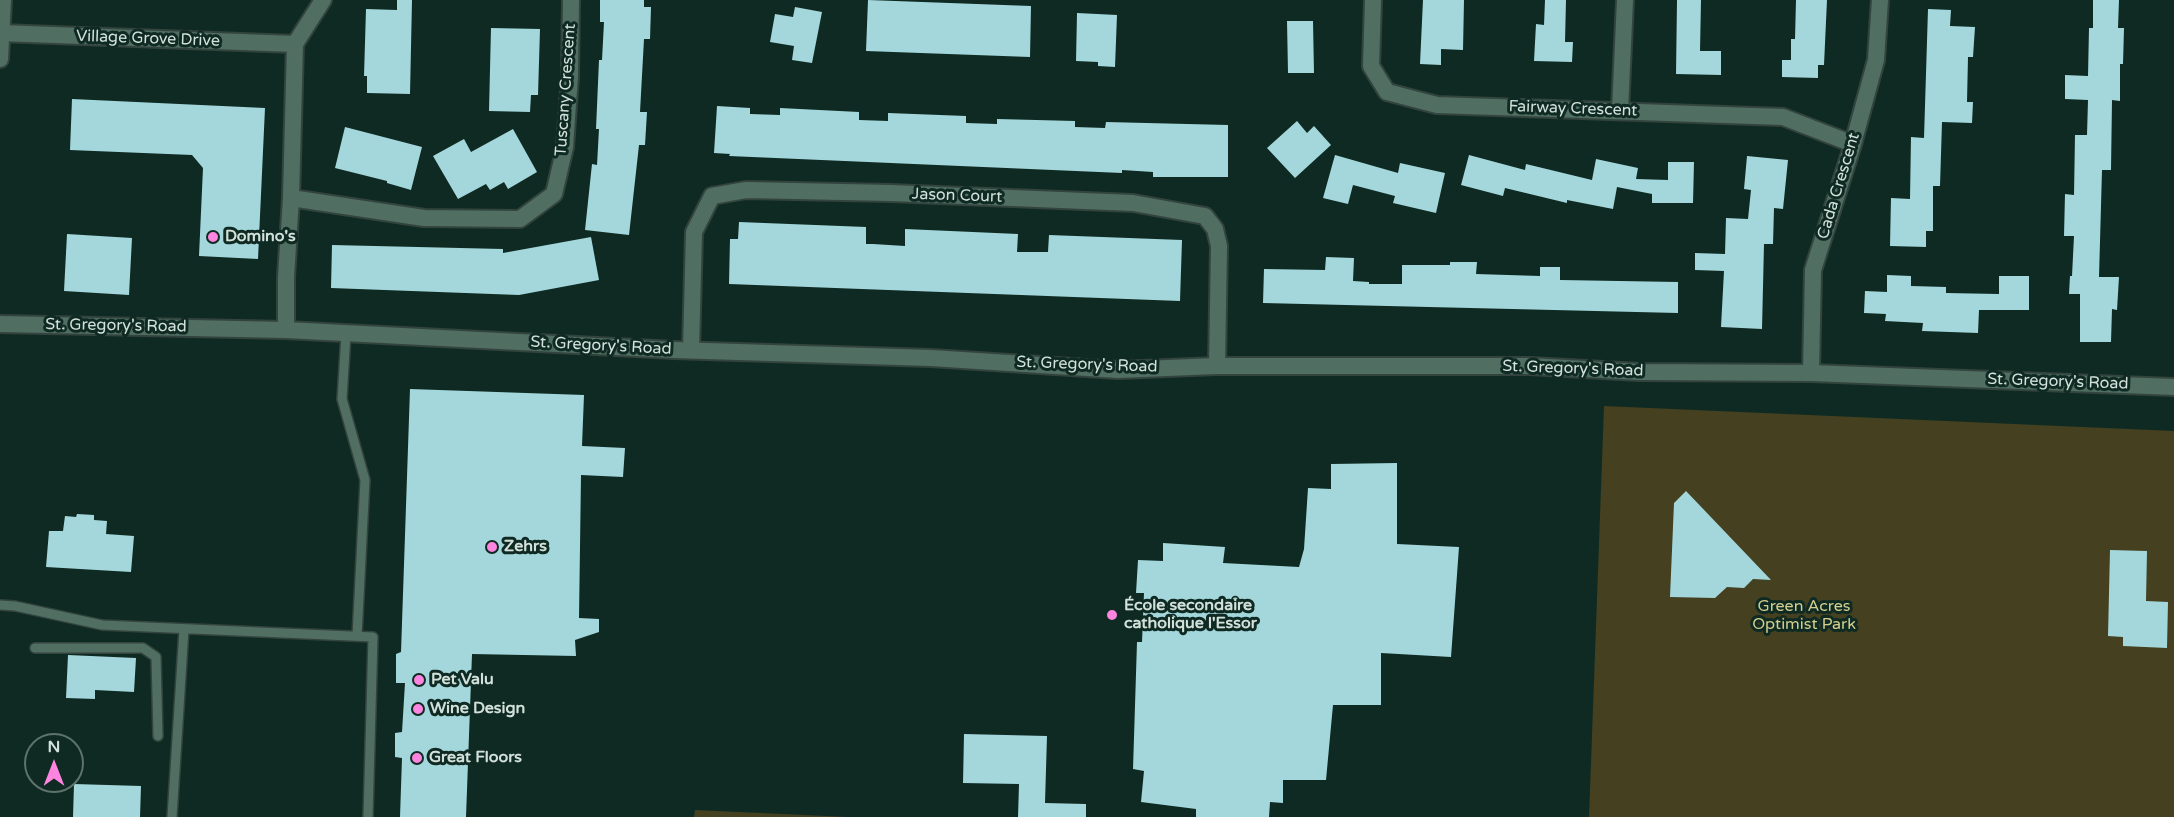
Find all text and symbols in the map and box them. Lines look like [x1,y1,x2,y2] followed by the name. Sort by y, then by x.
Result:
[552,23,580,157] street label: Tuscany Crescent
[76,27,220,51] street label: Village Grove Drive
[1508,97,1638,121] street label: Fairway Crescent
[1814,131,1864,241] street label: Cada Crescent
[912,185,1002,207] street label: Jason Court
[225,227,296,247] place label: Domino's
[206,230,220,244] marker: Domino's
[45,315,187,337] street label: St. Gregory's Road
[530,333,672,359] street label: St. Gregory's Road
[1016,353,1158,377] street label: St. Gregory's Road
[1502,357,1644,381] street label: St. Gregory's Road
[1987,370,2129,394] street label: St. Gregory's Road
[504,537,547,557] place label: Zehrs
[485,540,499,554] marker: Zehrs
[1124,596,1257,634] place label: École secondaire catholique l'Essor
[1752,597,1856,635] park label: Green Acres Optimist Park
[1105,608,1119,622] marker: École secondaire catholique l'Essor
[431,670,494,690] place label: Pet Valu
[412,673,426,687] marker: Pet Valu
[430,699,525,719] place label: Wine Design
[411,702,425,716] marker: Wine Design
[24,733,84,793] north arrow
[48,737,60,757] text: N
[429,748,522,768] place label: Great Floors
[410,751,424,765] marker: Great Floors

